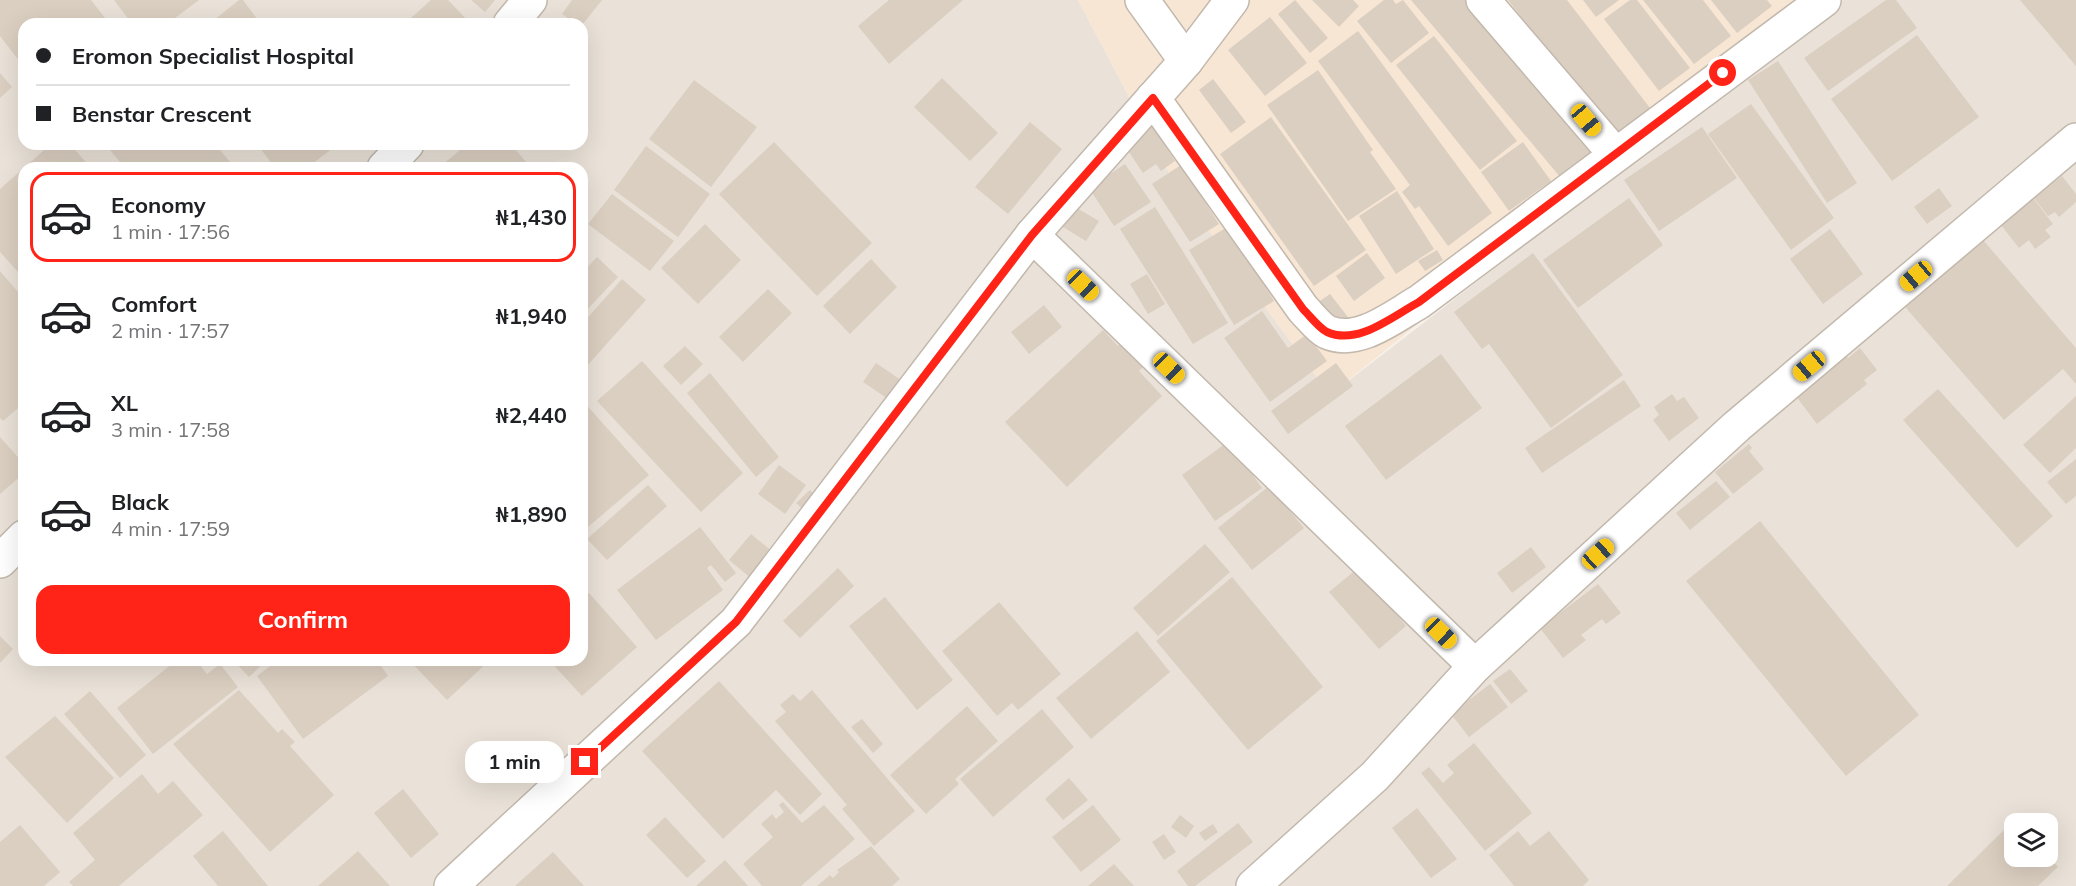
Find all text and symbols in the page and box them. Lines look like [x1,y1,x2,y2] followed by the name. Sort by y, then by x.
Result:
[72,42,354,70] text: Eromon Specialist Hospital
[1709,59,1736,86] route start
[72,100,251,128] text: Benstar Crescent
[1568,100,1604,140] car
[39,190,93,244] icon: car
[111,191,206,219] text: Economy
[496,203,567,231] text: ₦1,430
[111,219,230,244] text: 1 min · 17:56
[1896,258,1936,294] car
[1064,266,1102,304] car
[39,289,93,343] icon: car
[111,290,197,318] text: Comfort
[496,302,567,330] text: ₦1,940
[111,318,230,343] text: 2 min · 17:57
[1789,348,1829,384] car
[1150,349,1188,387] car
[39,388,93,442] icon: car
[111,389,138,417] text: XL
[496,401,567,429] text: ₦2,440
[111,417,230,442] text: 3 min · 17:58
[39,487,93,541] icon: car
[111,488,169,516] text: Black
[496,500,567,528] text: ₦1,890
[111,516,230,541] text: 4 min · 17:59
[1579,535,1617,573] car
[36,585,570,654] button: Confirm
[1422,614,1460,652] car
[465,741,564,783] callout: 1 min
[571,748,598,775] route end
[488,749,541,774] text: 1 min
[2004,813,2058,867] map controls
[2004,813,2058,867] button: layers

